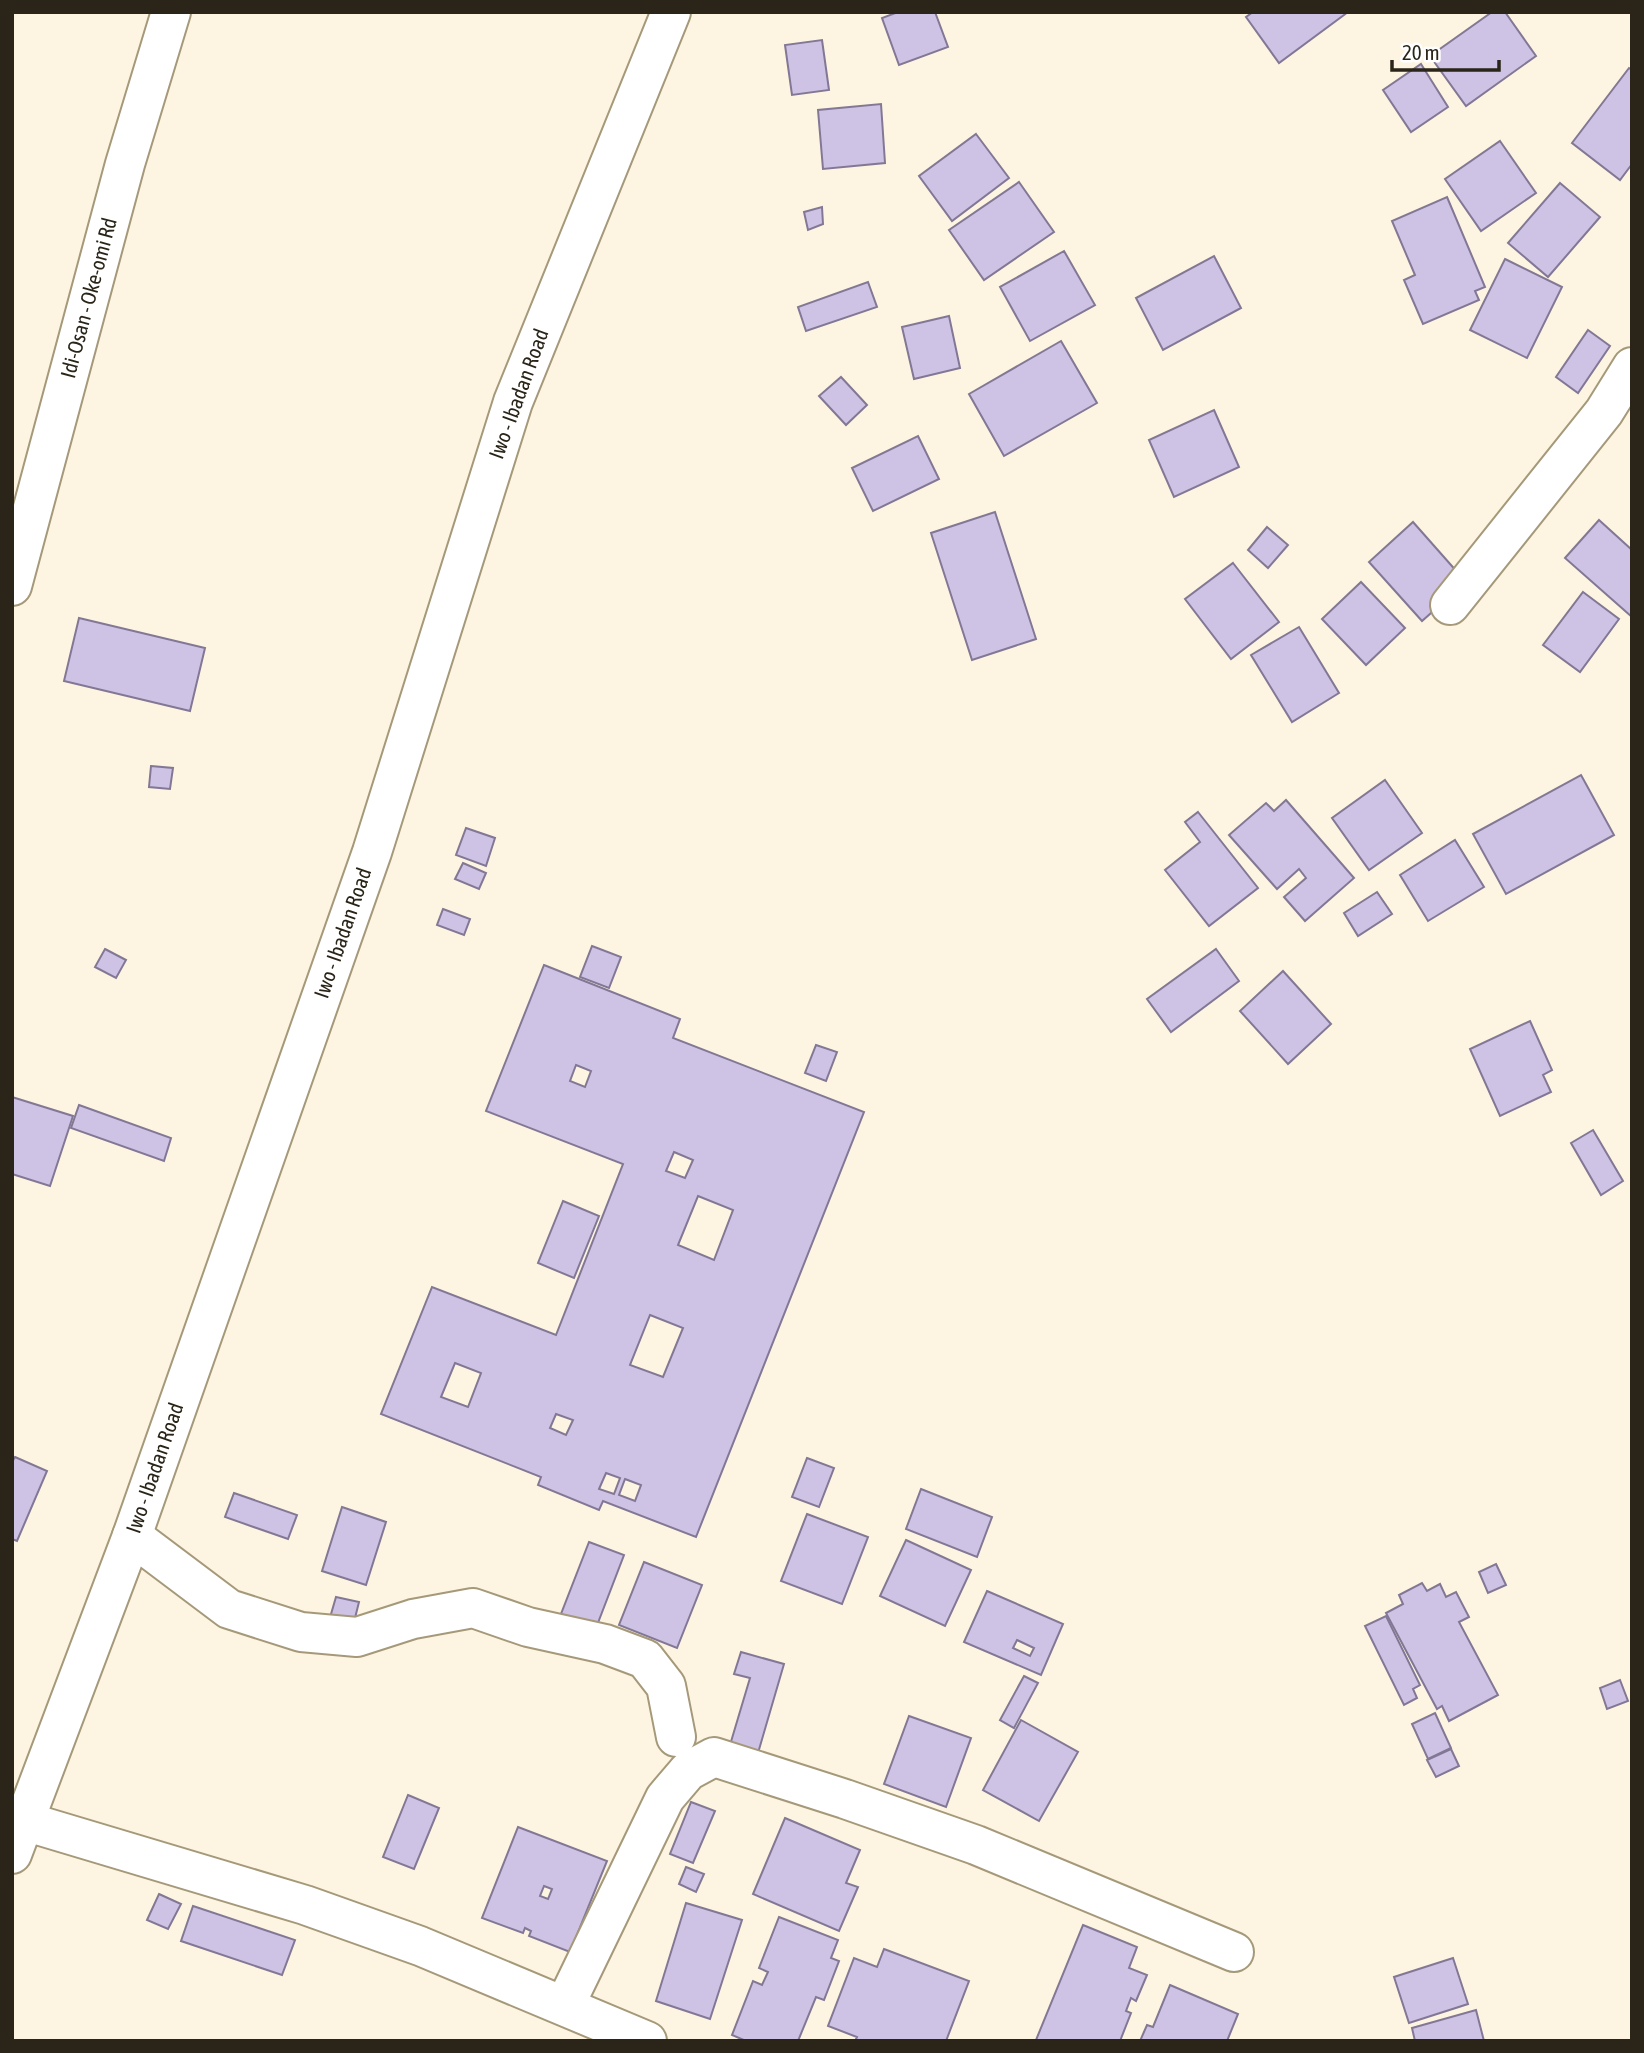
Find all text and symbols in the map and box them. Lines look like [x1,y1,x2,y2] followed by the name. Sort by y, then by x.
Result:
[1392,28,1499,72] scale bar
[1402,40,1440,64] text: 20 m
[55,215,121,381] street label: Idi-Osan - Oke-omi Rd
[483,325,553,462] street label: Iwo - Ibadan Road
[308,864,376,1001] street label: Iwo - Ibadan Road
[120,1399,188,1536] street label: Iwo - Ibadan Road

